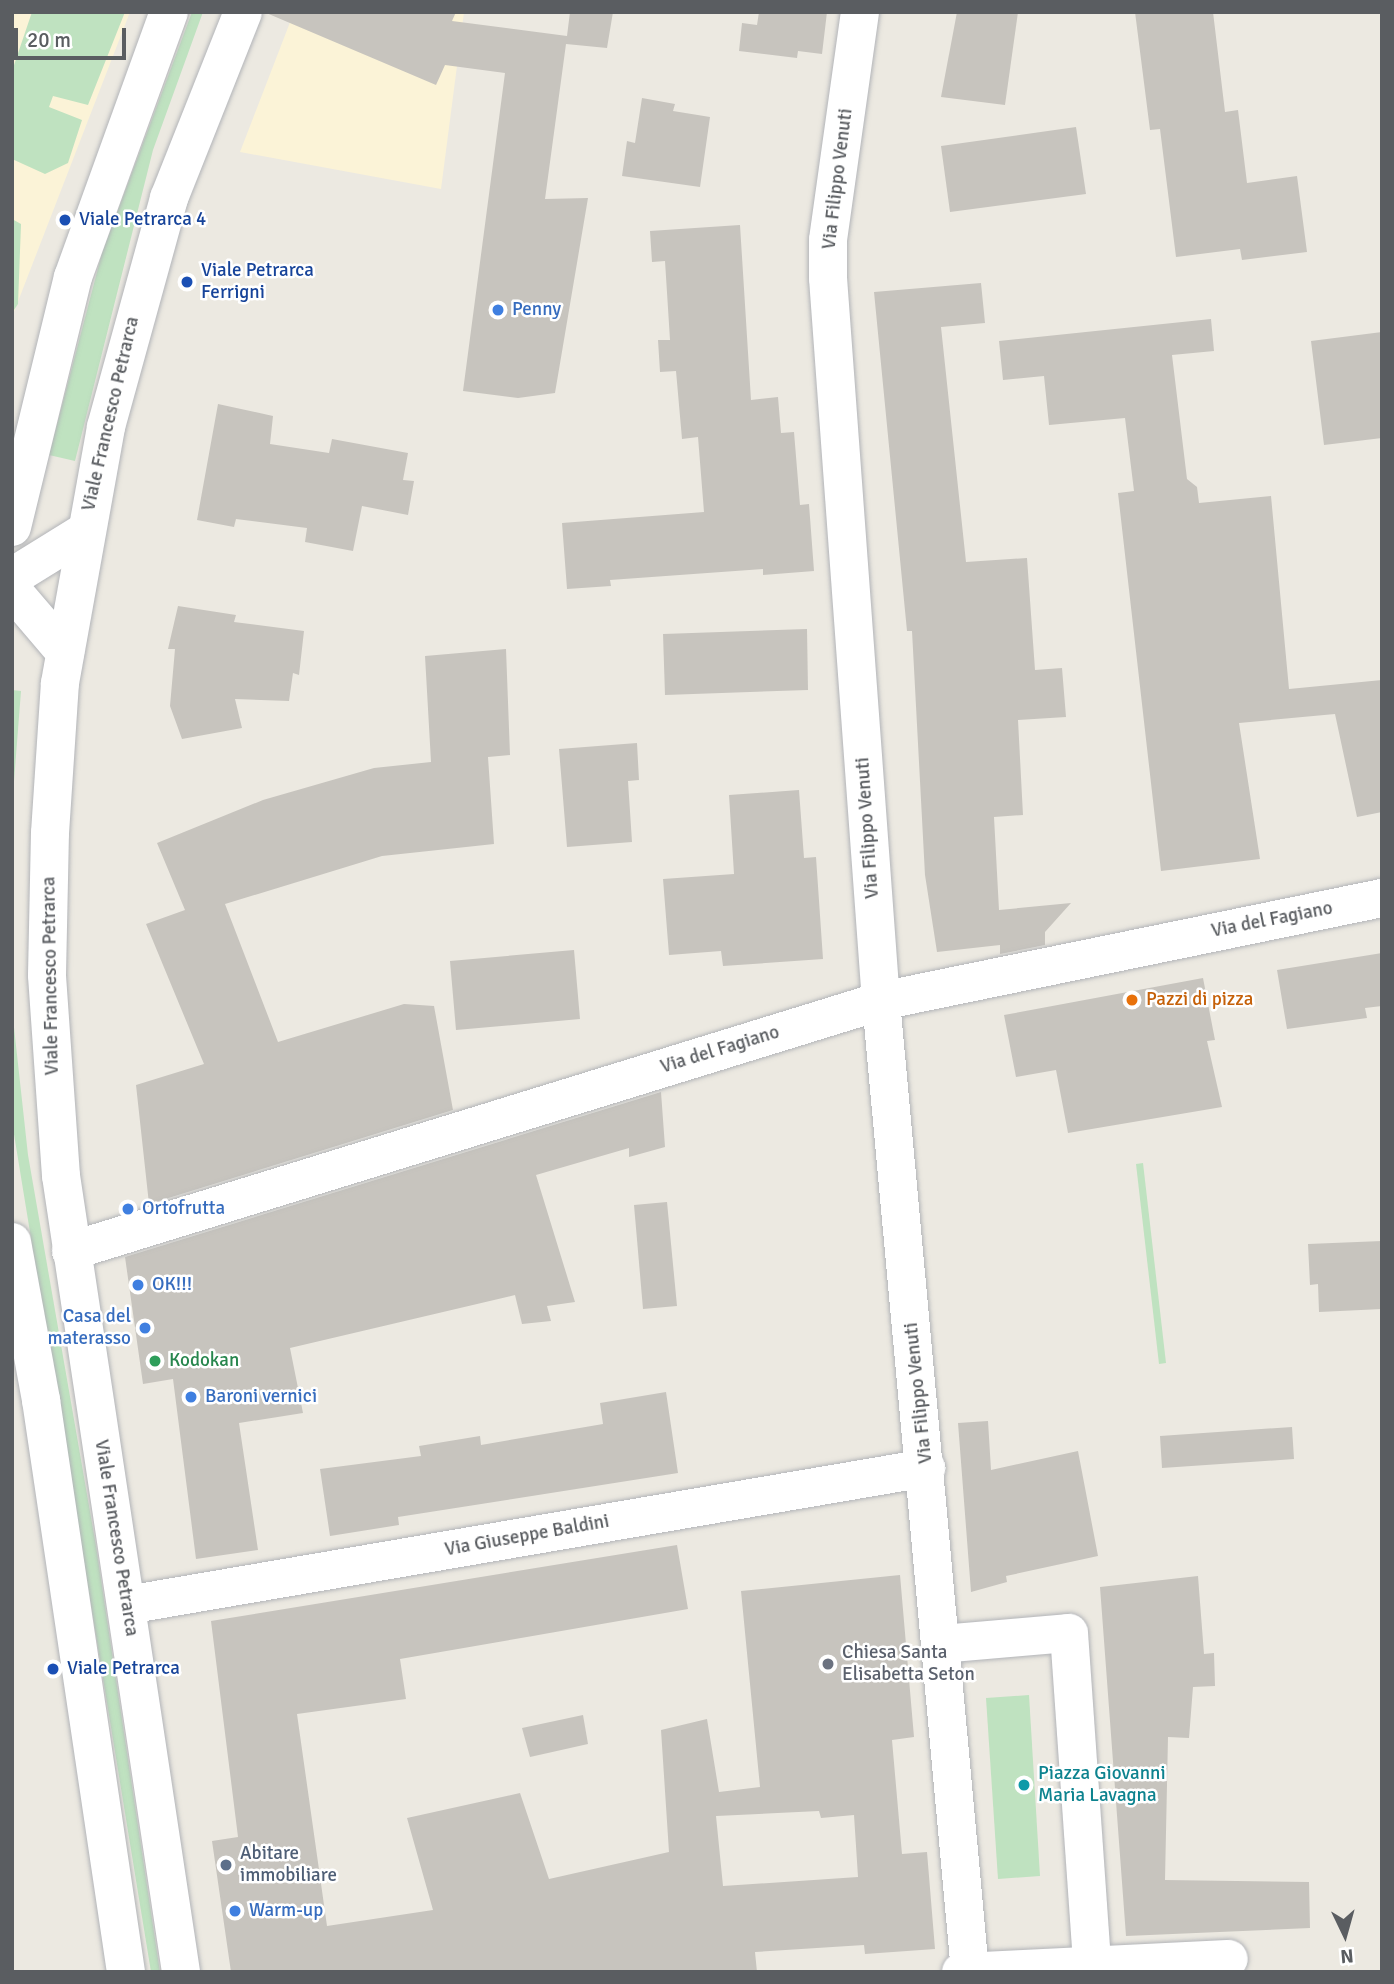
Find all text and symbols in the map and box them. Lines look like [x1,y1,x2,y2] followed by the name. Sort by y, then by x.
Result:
[18,14,130,58] scale bar
[27,27,71,53] text: 20 m
[818,107,858,251] street label: Via Filippo Venuti
[79,209,206,231] place label: Viale Petrarca 4
[57,212,73,228] marker: Viale Petrarca 4
[201,260,314,304] place label: Viale Petrarca Ferrigni
[179,274,195,290] marker: Viale Petrarca Ferrigni
[512,299,561,321] place label: Penny
[490,302,506,318] marker: Penny
[78,315,144,513] street label: Viale Francesco Petrarca
[852,756,884,900] street label: Via Filippo Venuti
[38,876,64,1076] street label: Viale Francesco Petrarca
[1209,897,1335,943] street label: Via del Fagiano
[1146,989,1253,1011] place label: Pazzi di pizza
[1124,992,1140,1008] marker: Pazzi di pizza
[658,1021,782,1079] street label: Via del Fagiano
[142,1198,225,1220] place label: Ortofrutta
[120,1201,136,1217] marker: Ortofrutta
[152,1274,192,1296] place label: OK!!!
[130,1277,146,1293] marker: OK!!!
[47,1306,131,1350] place label: Casa del materasso
[137,1320,153,1336] marker: Casa del materasso
[900,1321,938,1465] street label: Via Filippo Venuti
[169,1350,239,1372] place label: Kodokan
[147,1353,163,1369] marker: Kodokan
[205,1386,317,1408] place label: Baroni vernici
[183,1389,199,1405] marker: Baroni vernici
[89,1438,143,1638] street label: Viale Francesco Petrarca
[443,1510,611,1562] street label: Via Giuseppe Baldini
[842,1642,975,1686] place label: Chiesa Santa Elisabetta Seton
[820,1656,836,1672] marker: Chiesa Santa Elisabetta Seton
[67,1658,180,1680] place label: Viale Petrarca
[45,1661,61,1677] marker: Viale Petrarca
[1038,1763,1166,1807] place label: Piazza Giovanni Maria Lavagna
[1016,1777,1032,1793] marker: Piazza Giovanni Maria Lavagna
[240,1843,337,1887] place label: Abitare immobiliare
[218,1857,234,1873] marker: Abitare immobiliare
[249,1900,323,1922] place label: Warm-up
[1310,1900,1380,1970] north arrow
[227,1903,243,1919] marker: Warm-up
[1339,1943,1354,1968] text: N

